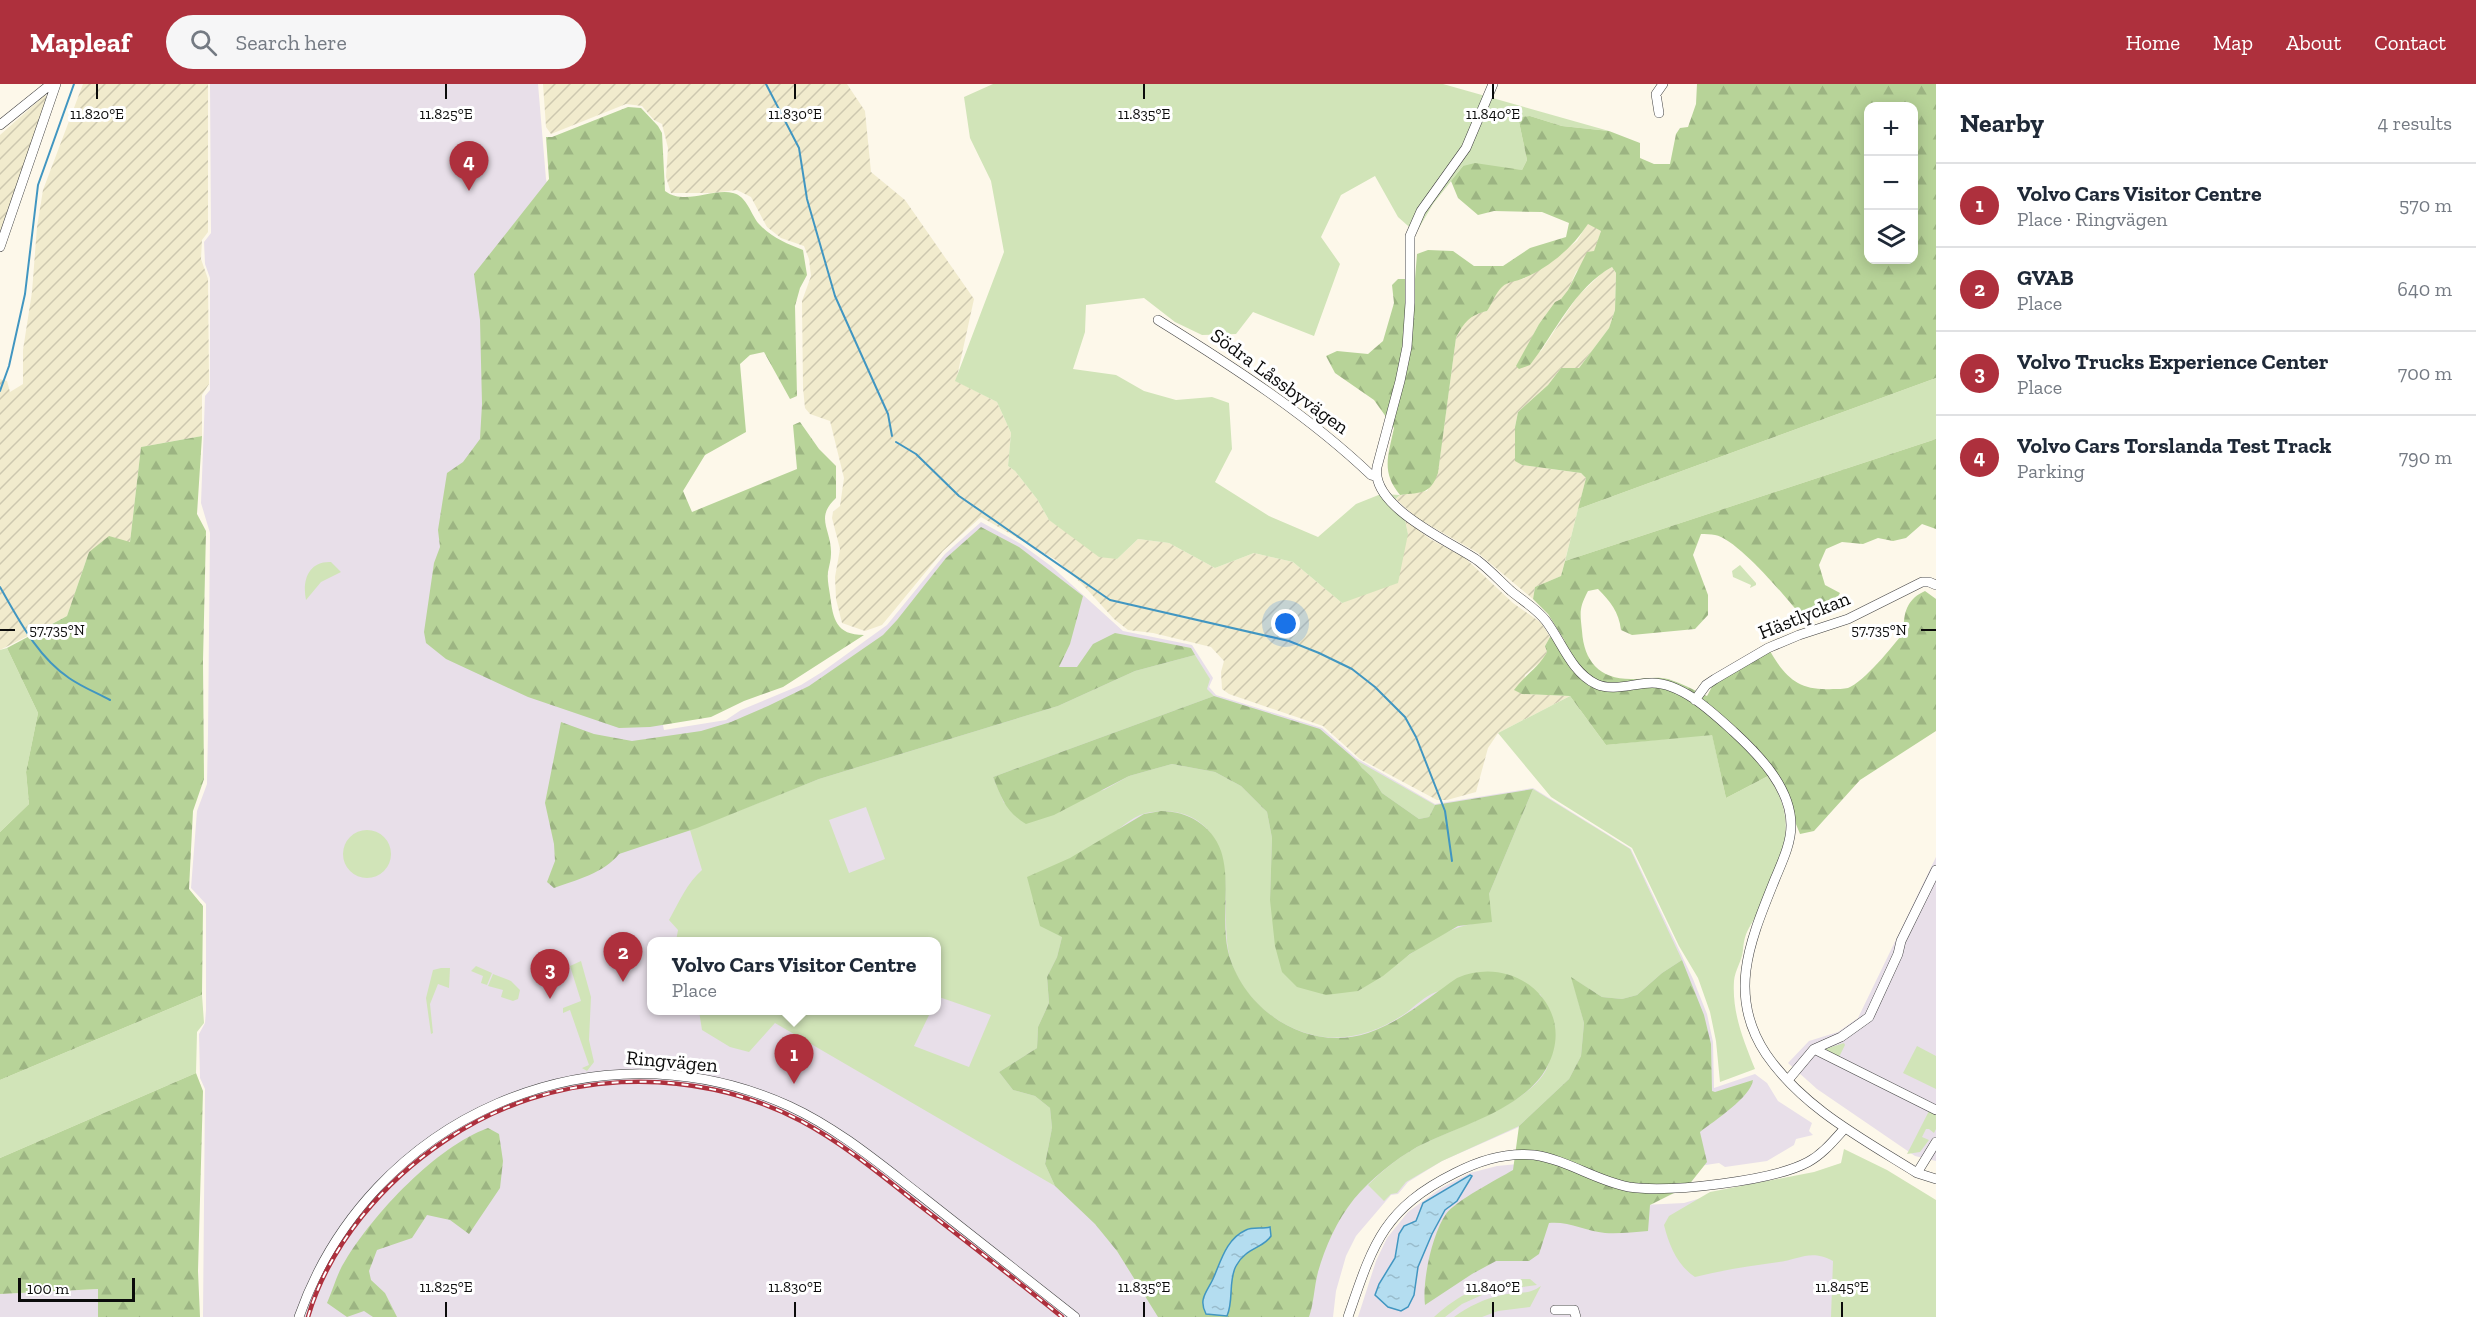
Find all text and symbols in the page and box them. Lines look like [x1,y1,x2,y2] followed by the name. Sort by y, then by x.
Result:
[166,15,586,69] search box
[30,26,130,59] text: Mapleaf
[187,26,220,59] icon: search
[235,29,347,56] text: Search here
[2126,30,2180,55] text: Home
[2213,30,2253,55] text: Map
[2286,30,2341,55] text: About
[2374,30,2446,55] text: Contact
[1864,102,1918,264] map controls
[1864,102,1918,156] button: +
[70,105,124,123] text: 11.820°E
[420,105,473,123] text: 11.825°E
[768,105,822,123] text: 11.830°E
[1118,105,1170,123] text: 11.835°E
[1466,105,1520,123] text: 11.840°E
[1960,107,2044,139] text: Nearby
[2377,111,2452,135] text: 4 results
[450,141,488,191] pin: 4
[1864,156,1918,210] button: −
[2017,180,2262,207] text: Volvo Cars Visitor Centre
[1975,193,1984,217] text: 1
[2399,193,2452,217] text: 570 m
[2017,207,2168,231] text: Place · Ringvägen
[1864,210,1918,264] button: layers
[2017,264,2074,291] text: GVAB
[1974,277,1985,301] text: 2
[2397,277,2452,301] text: 640 m
[2017,291,2062,315] text: Place
[1206,323,1354,439] street label: Södra Låssbyvägen
[2017,348,2328,375] text: Volvo Trucks Experience Center
[1974,361,1985,385] text: 3
[2398,361,2452,385] text: 700 m
[2017,375,2062,399] text: Place
[2017,432,2332,459] text: Volvo Cars Torslanda Test Track
[1974,445,1985,469] text: 4
[2399,445,2452,469] text: 790 m
[2017,459,2085,483] text: Parking
[1755,586,1854,644] street label: Hästlyckan
[1271,609,1300,638] your location
[29,621,85,639] text: 57.735°N
[1851,621,1907,639] text: 57.735°N
[604,932,642,982] pin: 2
[647,937,941,1015] popup
[530,950,570,999] pin: 3
[672,951,916,978] text: Volvo Cars Visitor Centre
[672,978,717,1002] text: Place
[774,1034,814,1084] pin: 1
[625,1045,719,1077] street label: Ringvägen
[18,1275,135,1302] scale bar
[420,1278,473,1296] text: 11.825°E
[768,1278,822,1296] text: 11.830°E
[1118,1278,1170,1296] text: 11.835°E
[1466,1278,1520,1296] text: 11.840°E
[1815,1278,1869,1296] text: 11.845°E
[27,1279,69,1298] text: 100 m

